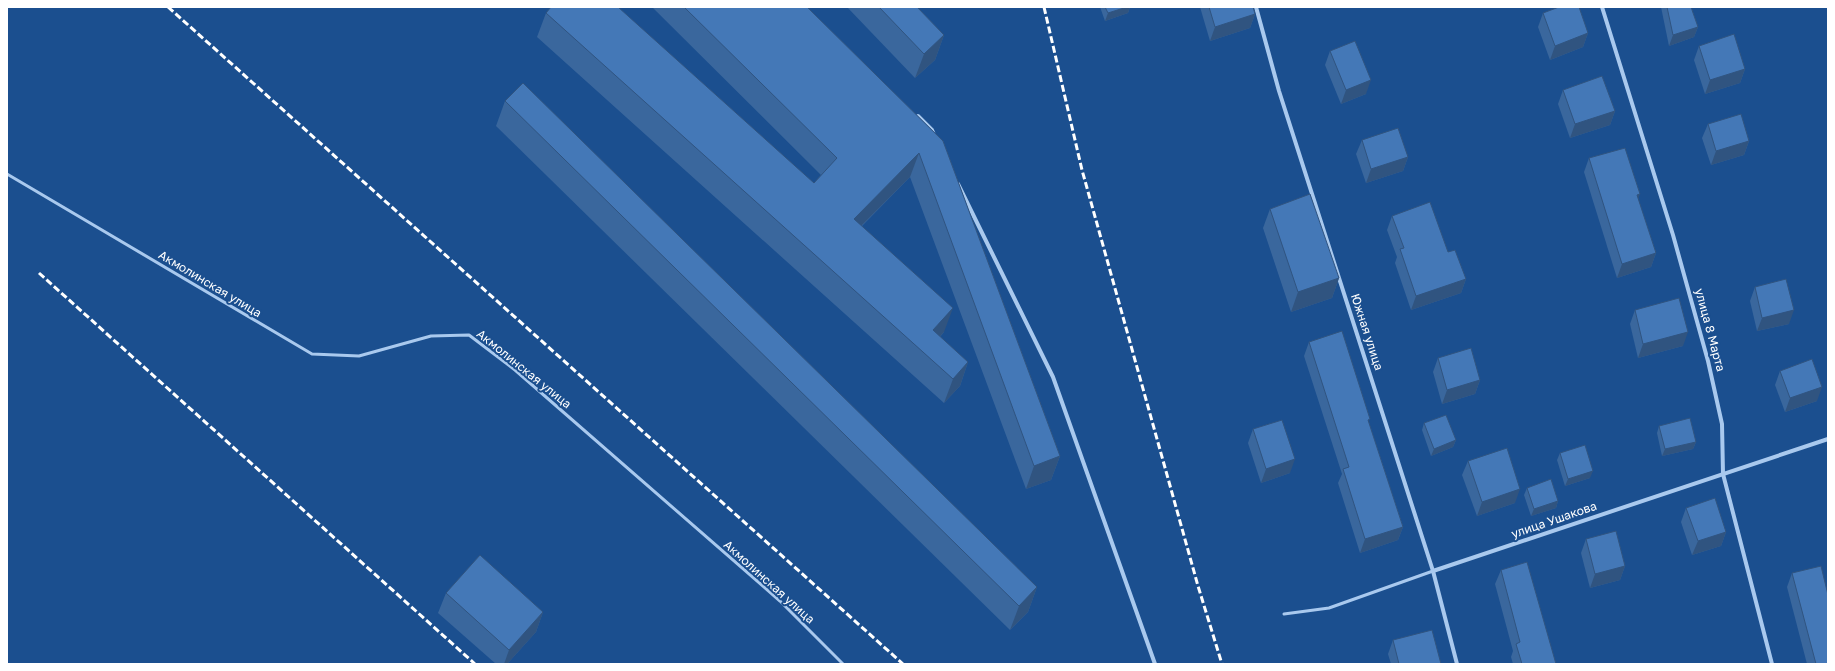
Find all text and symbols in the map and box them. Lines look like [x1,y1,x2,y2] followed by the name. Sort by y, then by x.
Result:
[156,247,264,320] street label: Акмолинская улица
[1692,287,1729,373] street label: улица 8 Марта
[1348,291,1387,372] street label: Южная улица
[474,326,575,411] street label: Акмолинская улица
[1509,498,1599,541] street label: улица Ушакова
[721,537,818,626] street label: Акмолинская улица

